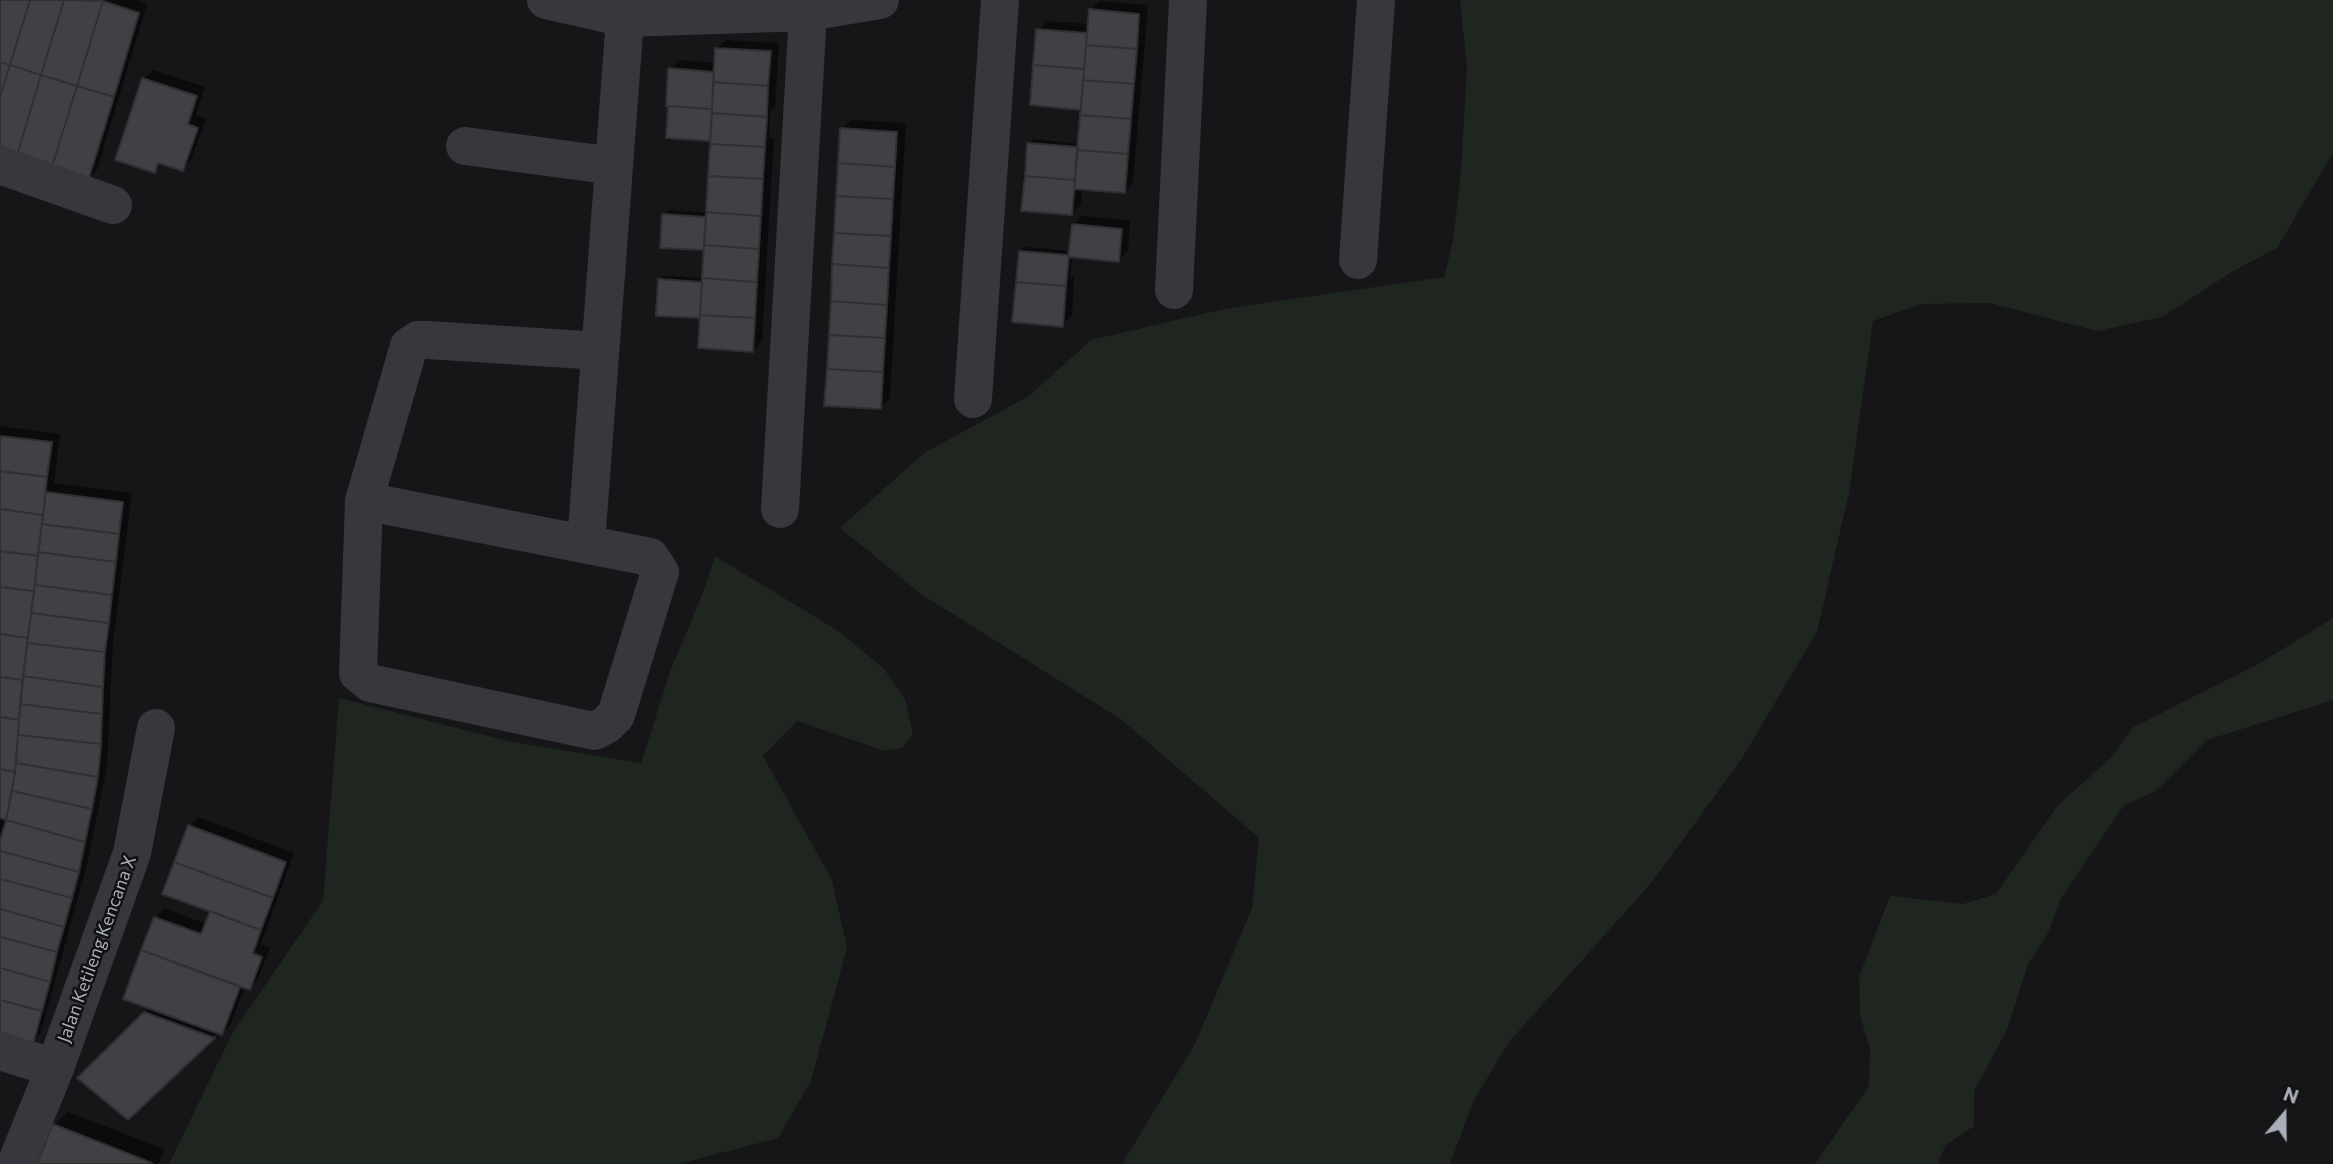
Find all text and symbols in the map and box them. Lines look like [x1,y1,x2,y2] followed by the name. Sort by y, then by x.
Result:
[53,852,141,1046] street label: Jalan Ketileng Kencana X
[2249,1080,2319,1150] north arrow
[2281,1082,2302,1108] text: N

